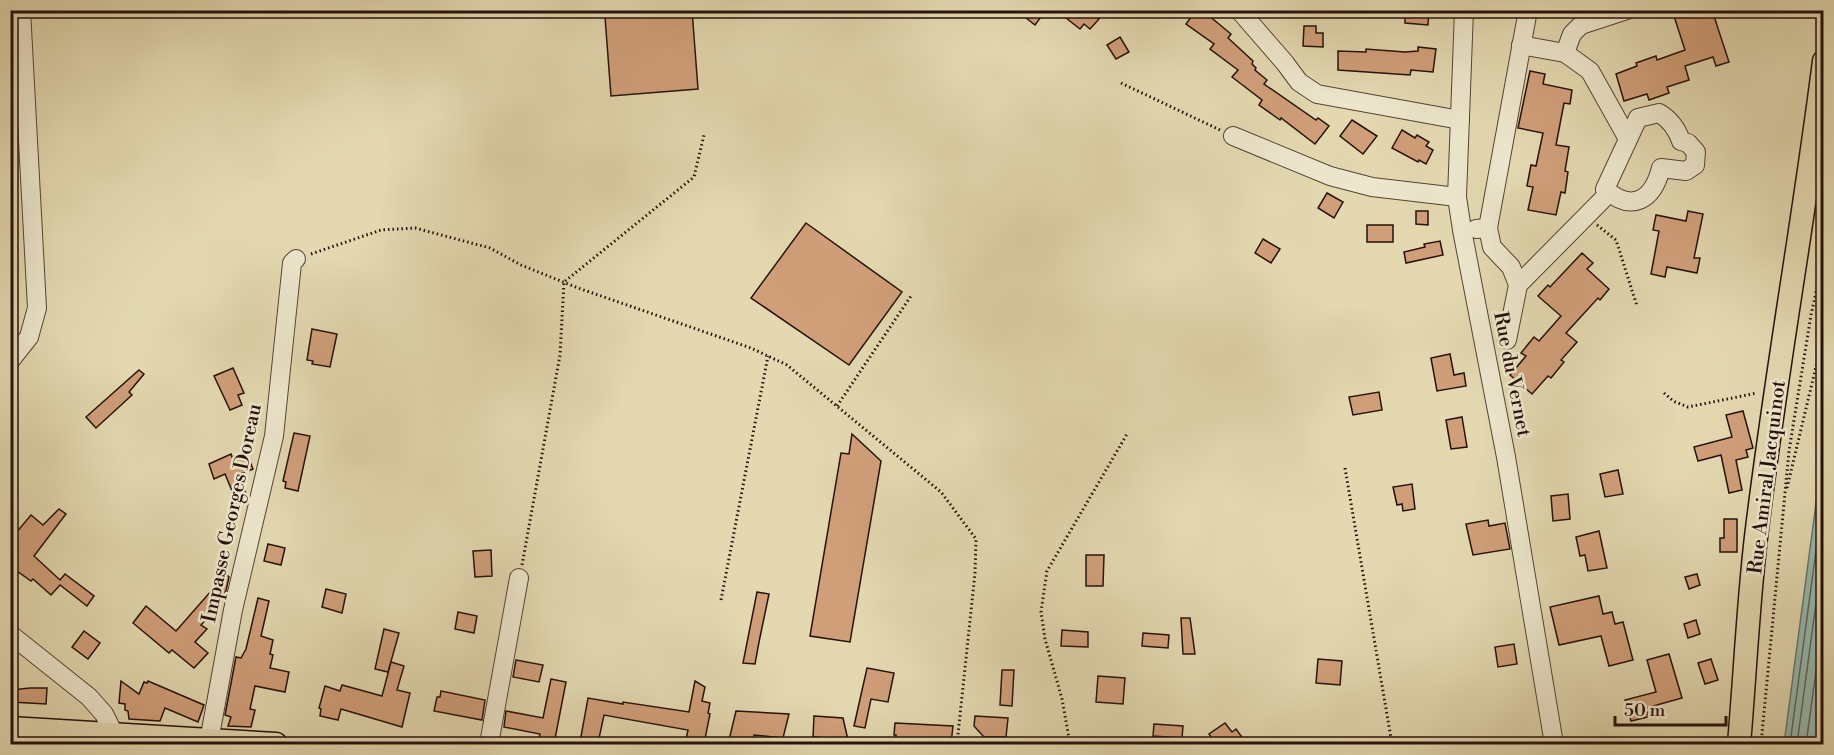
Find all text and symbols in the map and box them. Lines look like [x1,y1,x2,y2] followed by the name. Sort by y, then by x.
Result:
[1487,310,1536,439] street label: Rue du Vernet
[1743,379,1792,576] street label: Rue Amiral Jacquinot
[197,401,268,625] street label: Impasse Georges Doreau
[1615,689,1726,727] scale bar
[1624,699,1666,722] text: 50 m

